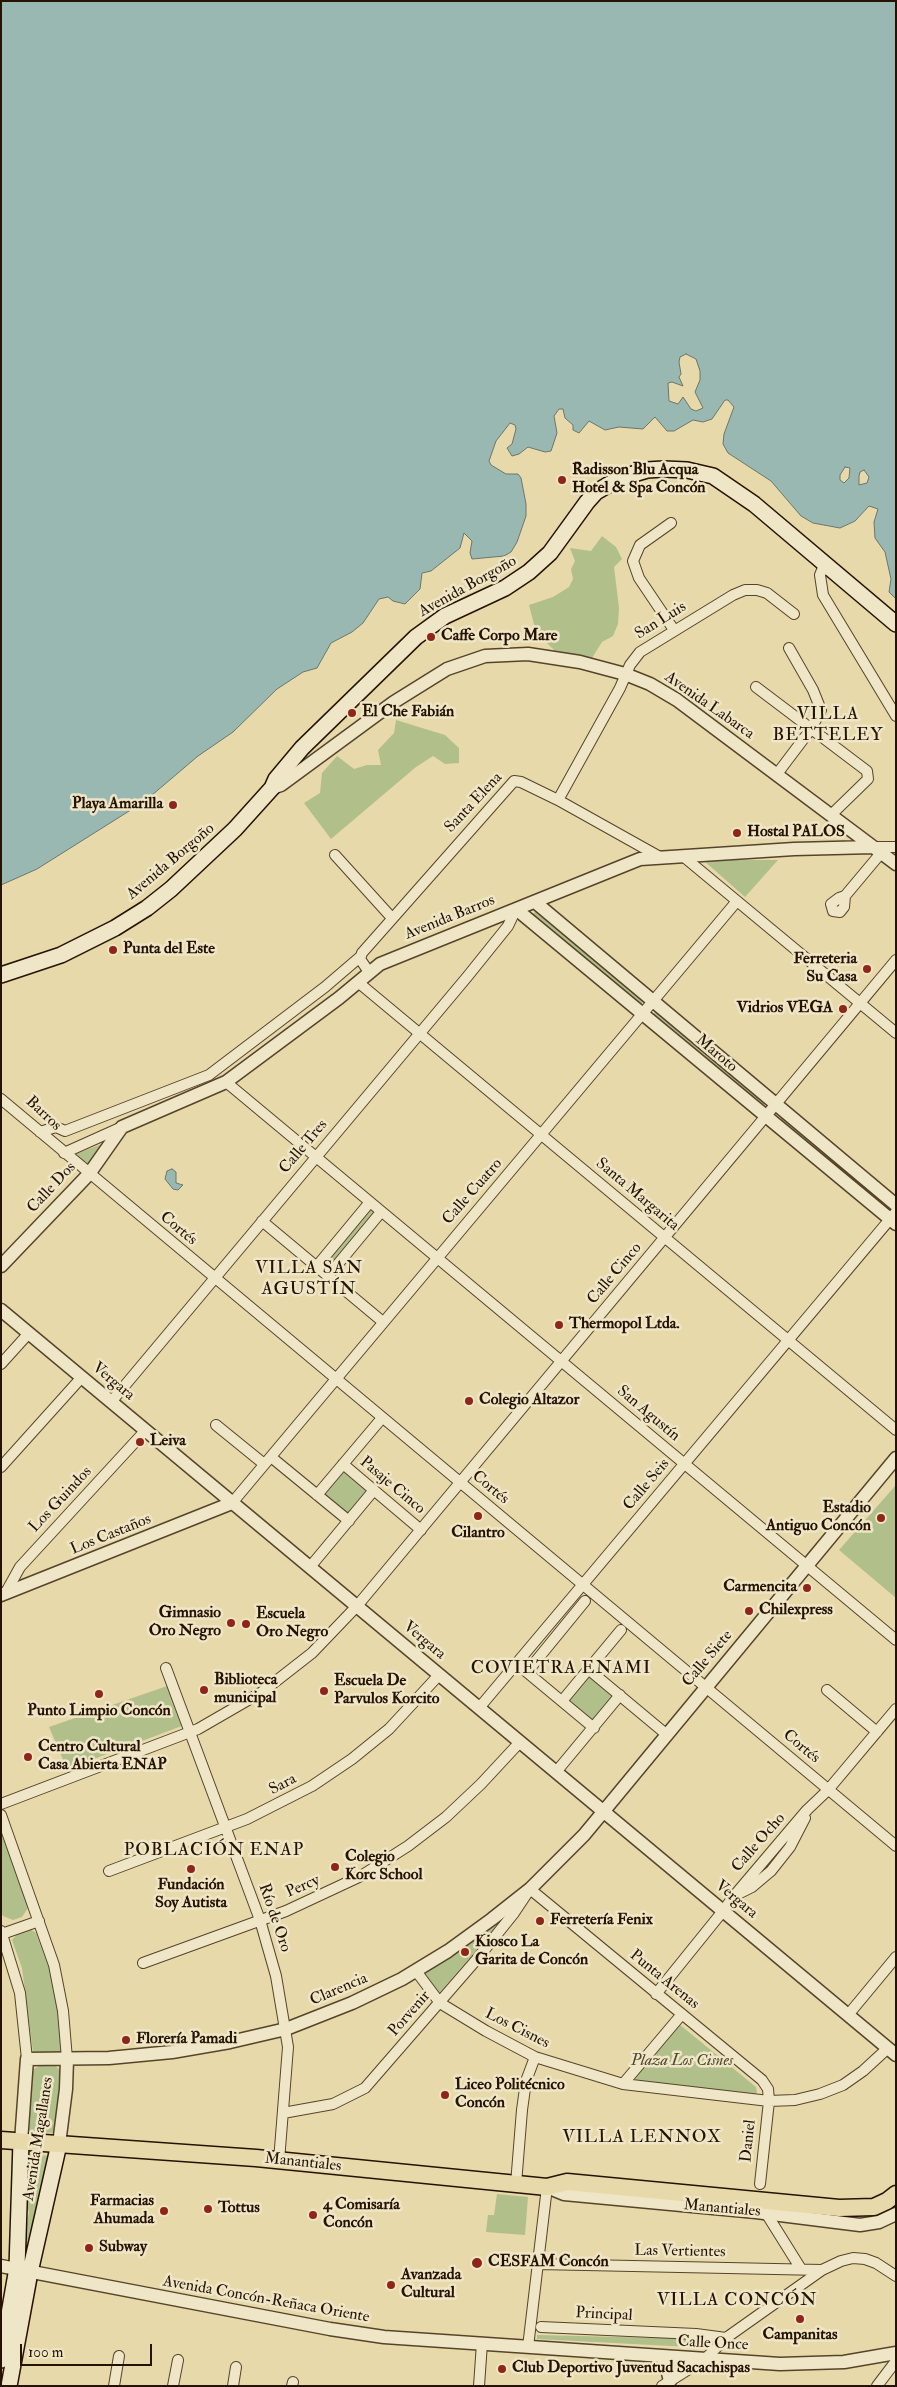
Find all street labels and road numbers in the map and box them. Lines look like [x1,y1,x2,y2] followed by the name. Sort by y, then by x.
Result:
[416,552,520,622] street label: Avenida Borgoño
[632,598,690,644] street label: San Luis
[660,668,758,744] street label: Avenida Labarca
[441,769,507,837] street label: Santa Elena
[123,820,219,904] street label: Avenida Borgoño
[402,891,498,945] street label: Avenida Barros
[691,1031,741,1077] street label: Maroto
[21,1093,65,1135] street label: Barros
[276,1116,332,1178] street label: Calle Tres
[439,1155,507,1229] street label: Calle Cuatro
[591,1155,683,1235] street label: Santa Margarita
[24,1159,80,1217] street label: Calle Dos
[155,1208,201,1250] street label: Cortés
[584,1239,646,1309] street label: Calle Cinco
[88,1359,138,1405] street label: Vergara
[612,1382,684,1446] street label: San Agustín
[355,1453,429,1519] street label: Pasaje Cinco
[620,1455,674,1515] street label: Calle Seis
[26,1463,96,1537] street label: Los Guindos
[467,1467,513,1509] street label: Cortés
[68,1510,154,1560] street label: Los Castaños
[399,1618,449,1664] street label: Vergara
[679,1627,737,1691] street label: Calle Siete
[778,1726,824,1768] street label: Cortés
[266,1770,300,1800] street label: Sara
[728,1810,790,1876] street label: Calle Ocho
[283,1871,323,1903] street label: Percy
[711,1877,761,1923] street label: Vergara
[253,1881,295,1955] street label: Río de Oro
[625,1946,703,2014] street label: Punta Arenas
[307,1969,371,2011] street label: Clarencia
[385,1987,435,2041] street label: Porvenir
[481,2005,553,2053] street label: Los Cisnes
[20,2076,58,2202] street label: Avenida Magallanes
[737,2119,761,2163] street label: Daniel
[264,2149,342,2177] street label: Manantiales
[683,2196,761,2222] street label: Manantiales
[634,2242,726,2262] street label: Las Vertientes
[161,2272,371,2328] street label: Avenida Concón-Reñaca Oriente
[575,2304,633,2326] street label: Principal
[677,2333,749,2355] street label: Calle Once

